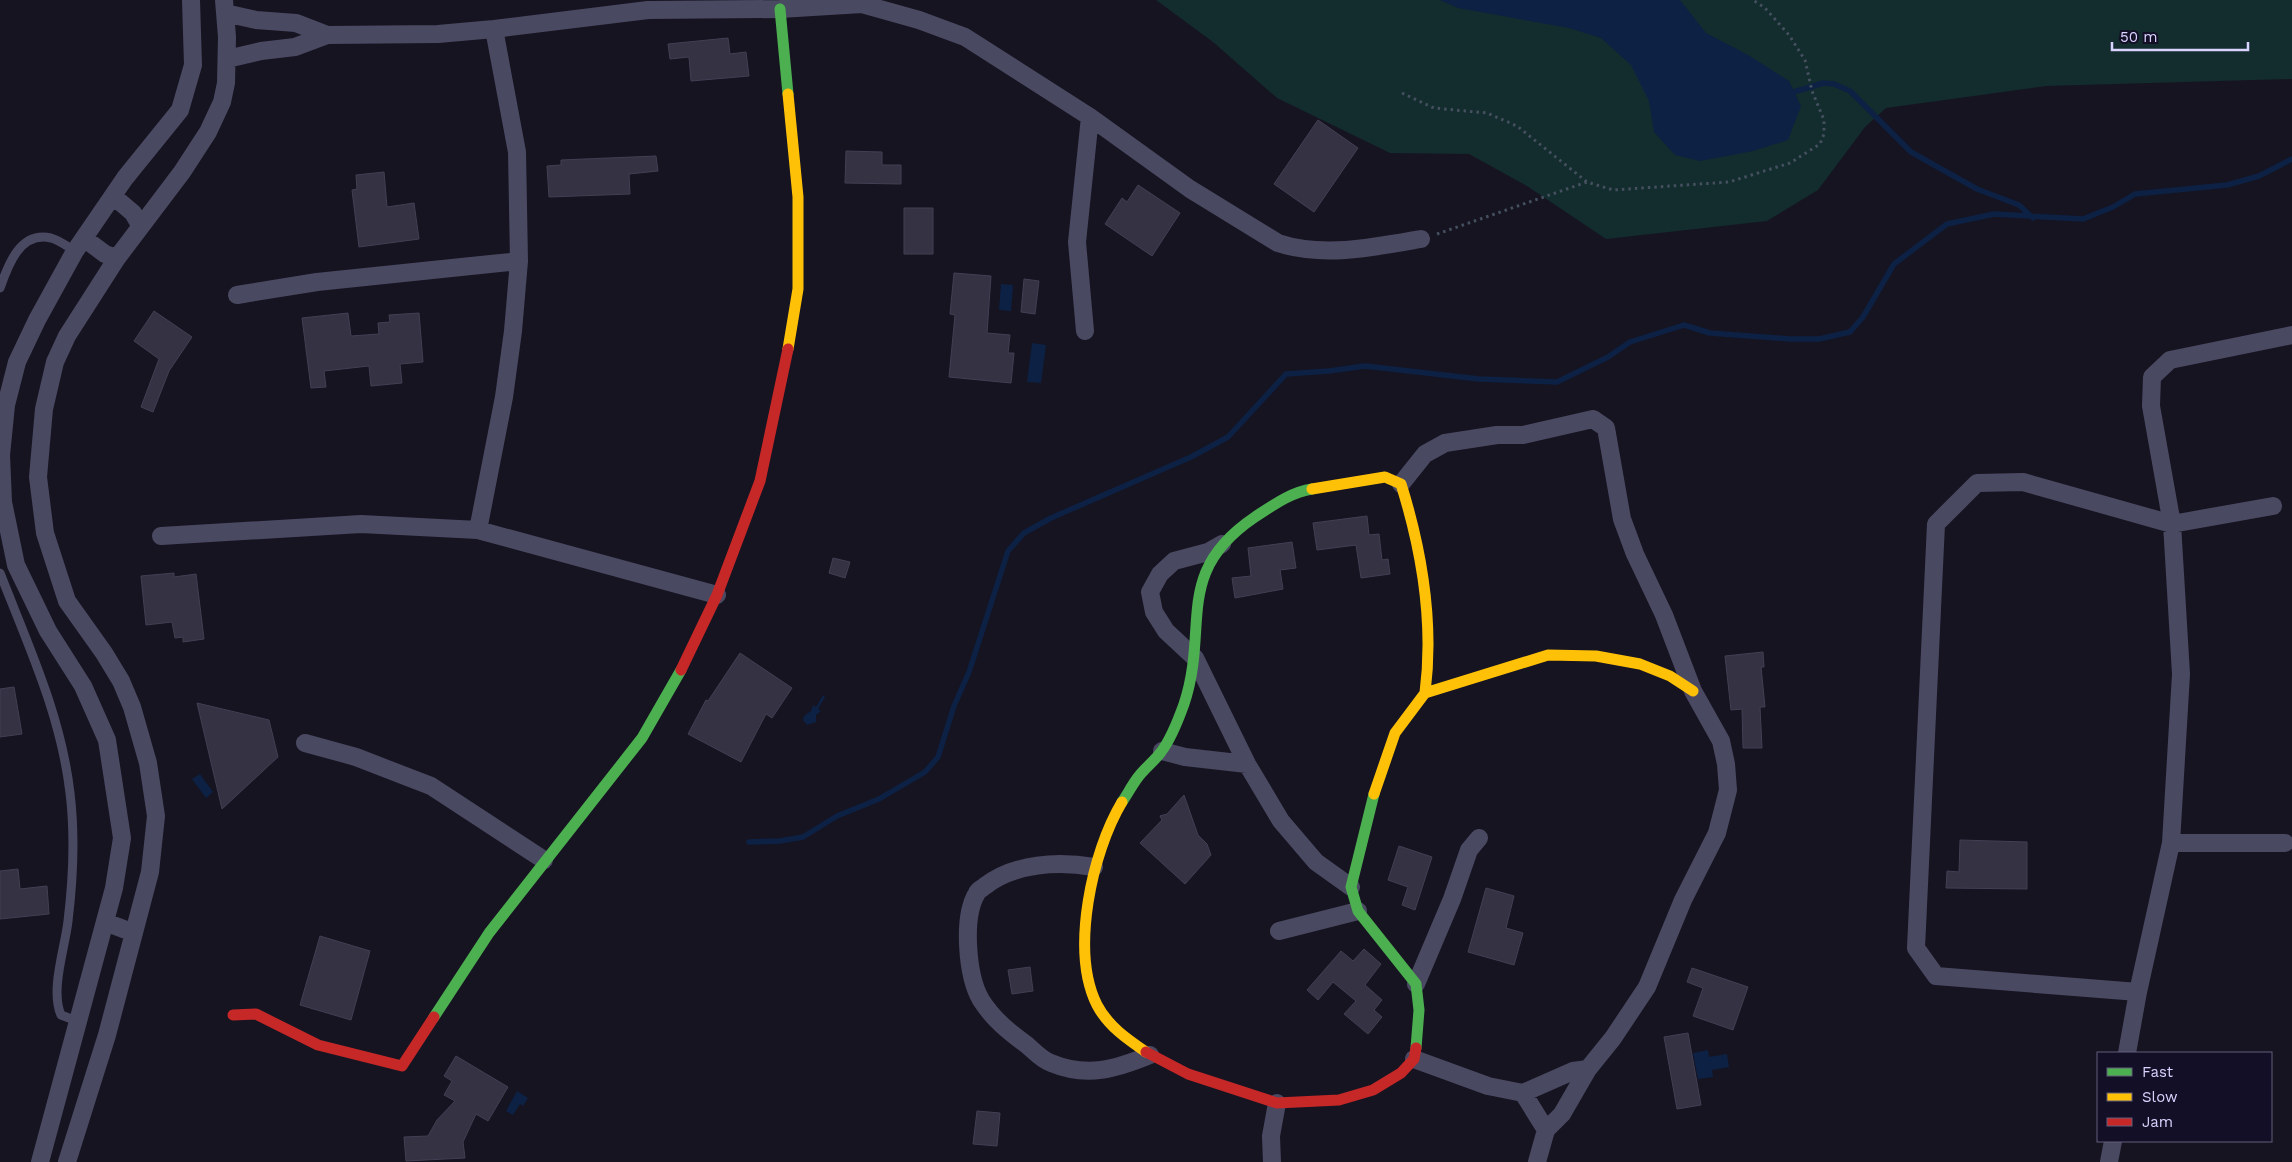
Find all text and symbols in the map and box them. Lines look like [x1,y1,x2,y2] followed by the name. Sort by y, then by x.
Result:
[2112,20,2248,52] scale bar
[2120,28,2157,46] text: 50 m
[2097,1052,2272,1142] legend
[2142,1063,2174,1081] text: Fast
[2142,1088,2178,1106] text: Slow
[2142,1113,2173,1131] text: Jam

